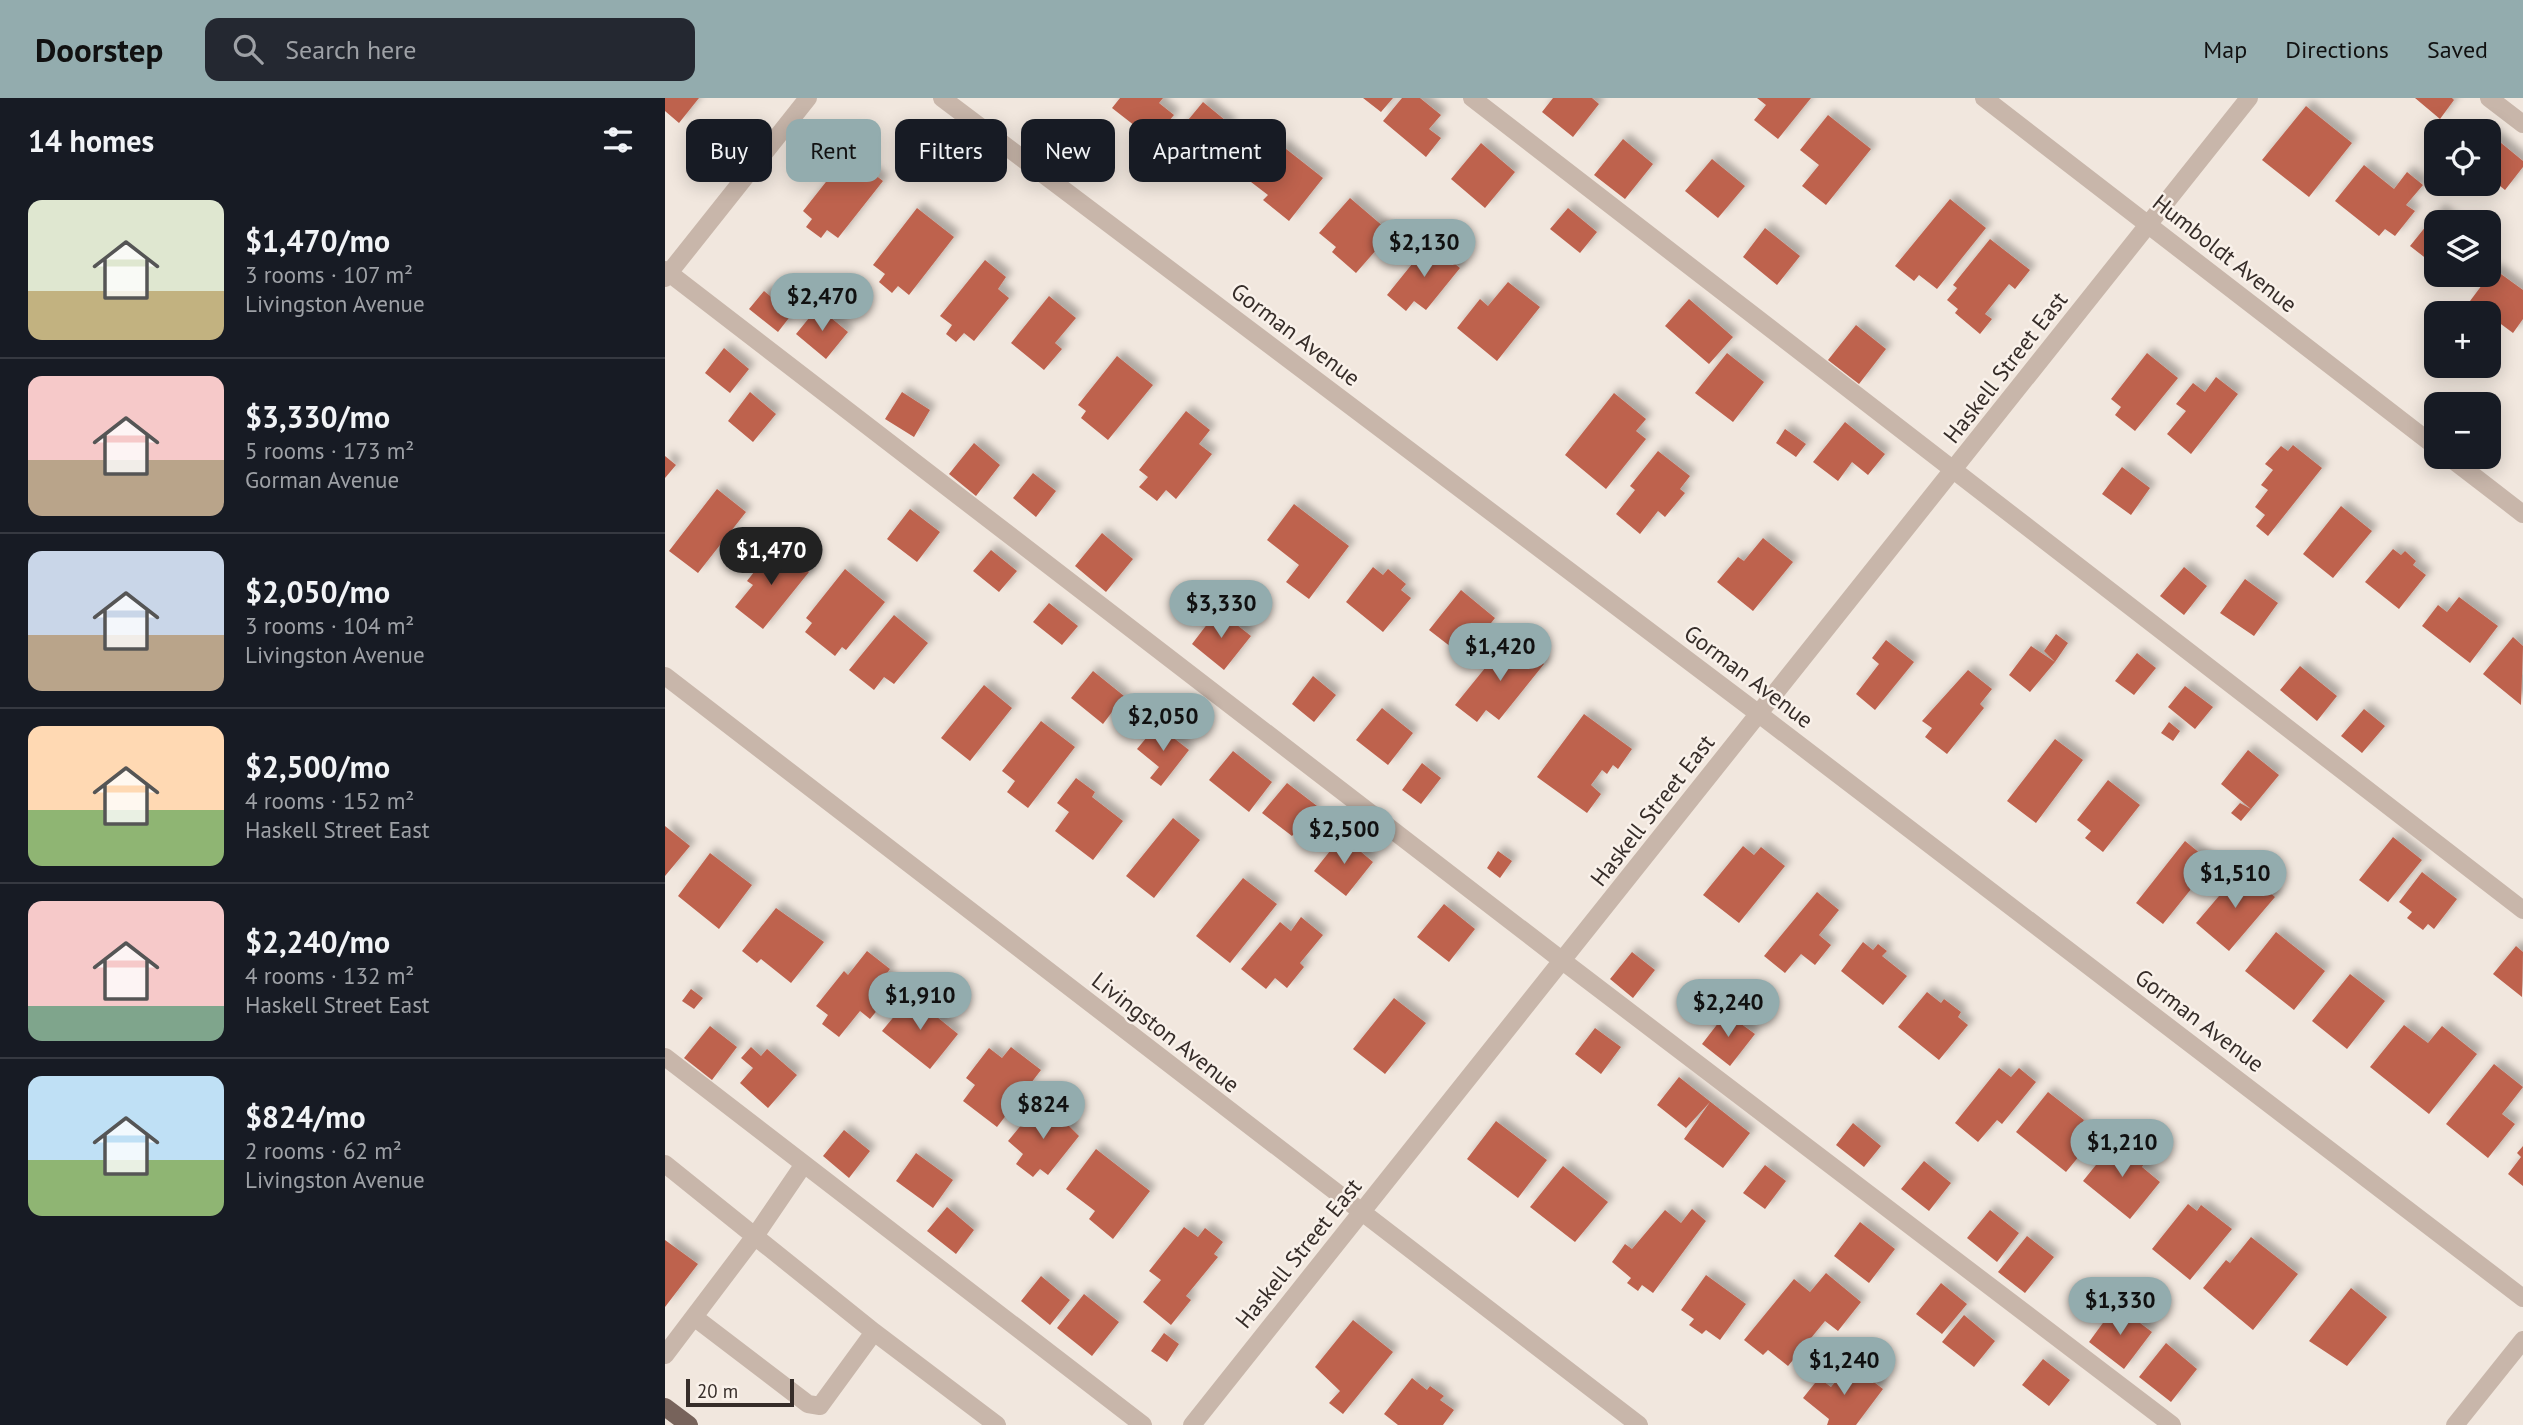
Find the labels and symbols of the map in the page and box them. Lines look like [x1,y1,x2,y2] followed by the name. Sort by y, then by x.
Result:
[2147,188,2303,318] street label: Humboldt Avenue
[1367,220,1481,279] pin: $2,130
[765,274,879,333] pin: $2,470
[1226,276,1366,392] street label: Gorman Avenue
[1937,285,2073,449] street label: Haskell Street East
[714,528,828,587] pin: $1,470
[1164,580,1278,640] pin: $3,330
[1679,618,1819,734] street label: Gorman Avenue
[1443,624,1557,683] pin: $1,420
[1106,694,1220,753] pin: $2,050
[1584,728,1720,892] street label: Haskell Street East
[1287,806,1401,866] pin: $2,500
[2178,850,2292,910] pin: $1,510
[2130,962,2270,1078] street label: Gorman Avenue
[1086,965,1246,1099] street label: Livingston Avenue
[863,972,977,1032] pin: $1,910
[1671,979,1785,1039] pin: $2,240
[1002,1082,1084,1141] pin: $824
[2065,1119,2179,1179] pin: $1,210
[1229,1172,1367,1334] street label: Haskell Street East
[2063,1278,2177,1337] pin: $1,330
[1787,1338,1901,1397] pin: $1,240
[686,1376,795,1408] scale bar

